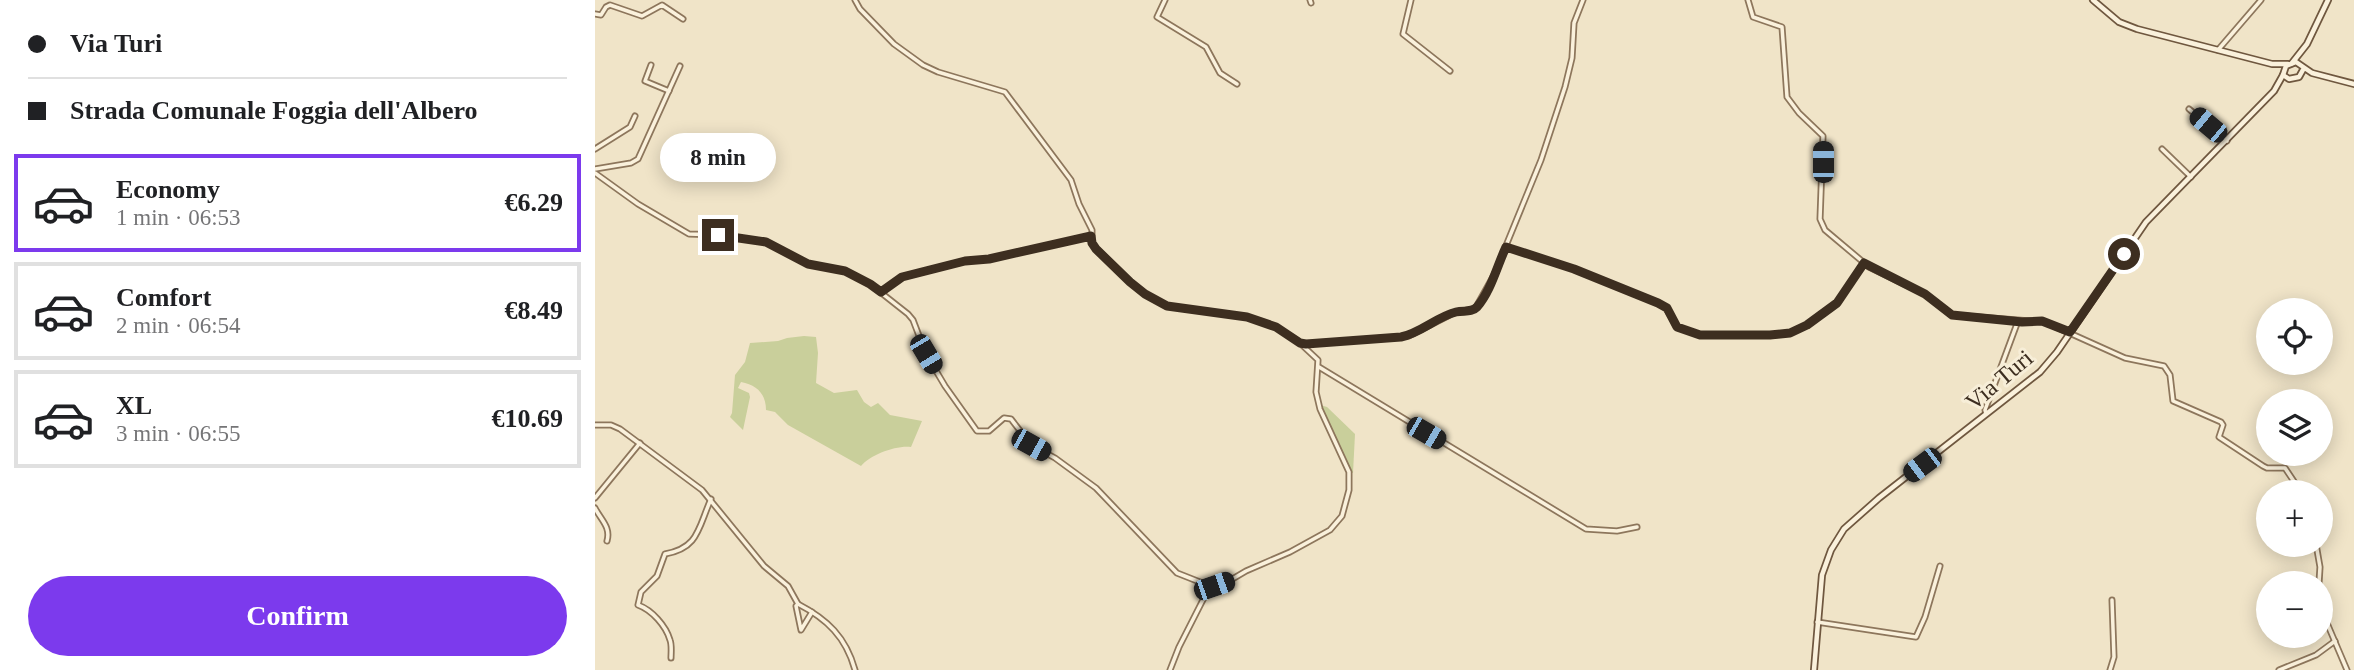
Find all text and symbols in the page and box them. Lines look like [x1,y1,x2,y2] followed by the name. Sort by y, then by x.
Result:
[70,29,162,58] text: Via Turi
[70,96,478,125] text: Strada Comunale Foggia dell'Albero
[2186,103,2231,147] car
[660,134,776,182] callout: 8 min
[1813,141,1834,183] car
[690,145,746,170] text: 8 min
[32,172,95,235] icon: car
[116,175,220,204] text: Economy
[505,188,563,217] text: €6.29
[116,205,241,230] text: 1 min · 06:53
[702,219,734,251] route end
[2108,238,2140,270] route start
[32,280,95,343] icon: car
[116,283,211,312] text: Comfort
[505,296,563,325] text: €8.49
[2256,298,2333,648] map controls
[2256,298,2333,375] button: locate
[116,313,241,338] text: 2 min · 06:54
[907,331,946,377] car
[1960,344,2038,415] street label: Via Turi
[32,388,95,451] icon: car
[2256,389,2333,466] button: layers
[116,391,152,420] text: XL
[492,404,563,433] text: €10.69
[1403,413,1450,453] car
[116,421,241,446] text: 3 min · 06:55
[1008,426,1055,464] car
[1899,444,1946,486] car
[2256,480,2333,557] button: +
[1191,569,1238,603] car
[2256,571,2333,648] button: −
[28,576,567,656] button: Confirm

